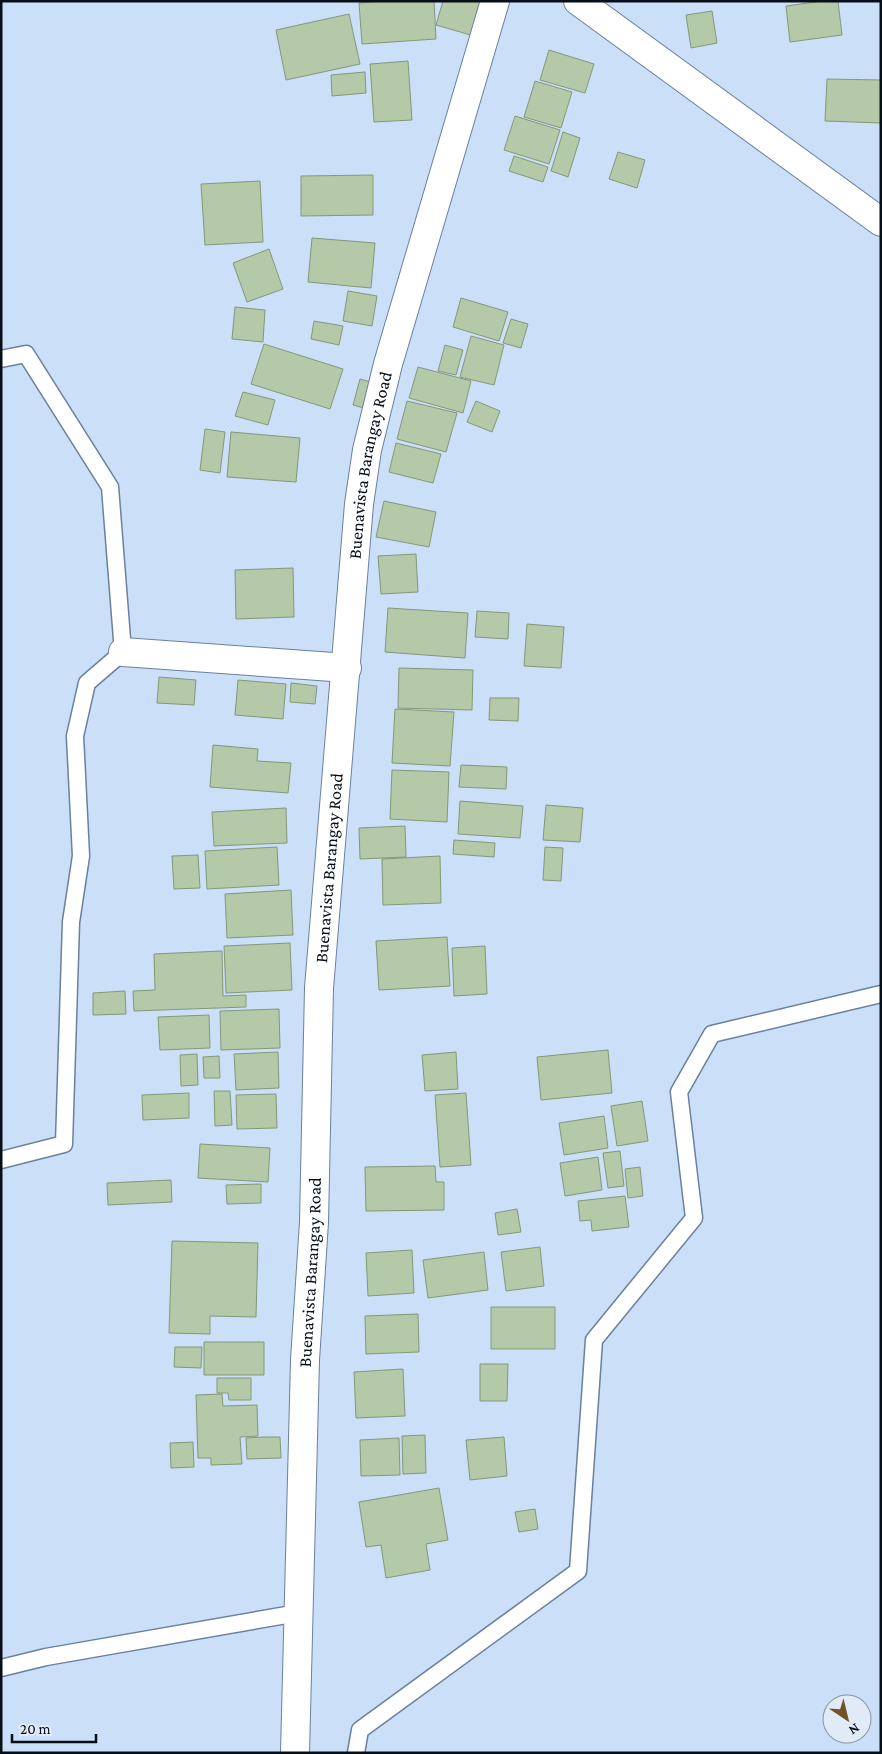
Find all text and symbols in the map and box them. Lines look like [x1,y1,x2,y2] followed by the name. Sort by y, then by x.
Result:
[344,369,396,560] street label: Buenavista Barangay Road
[311,772,347,964] street label: Buenavista Barangay Road
[295,1177,325,1368] street label: Buenavista Barangay Road
[822,1694,872,1744] north arrow
[12,1712,96,1744] scale bar
[846,1720,863,1739] text: N
[20,1721,51,1737] text: 20 m

